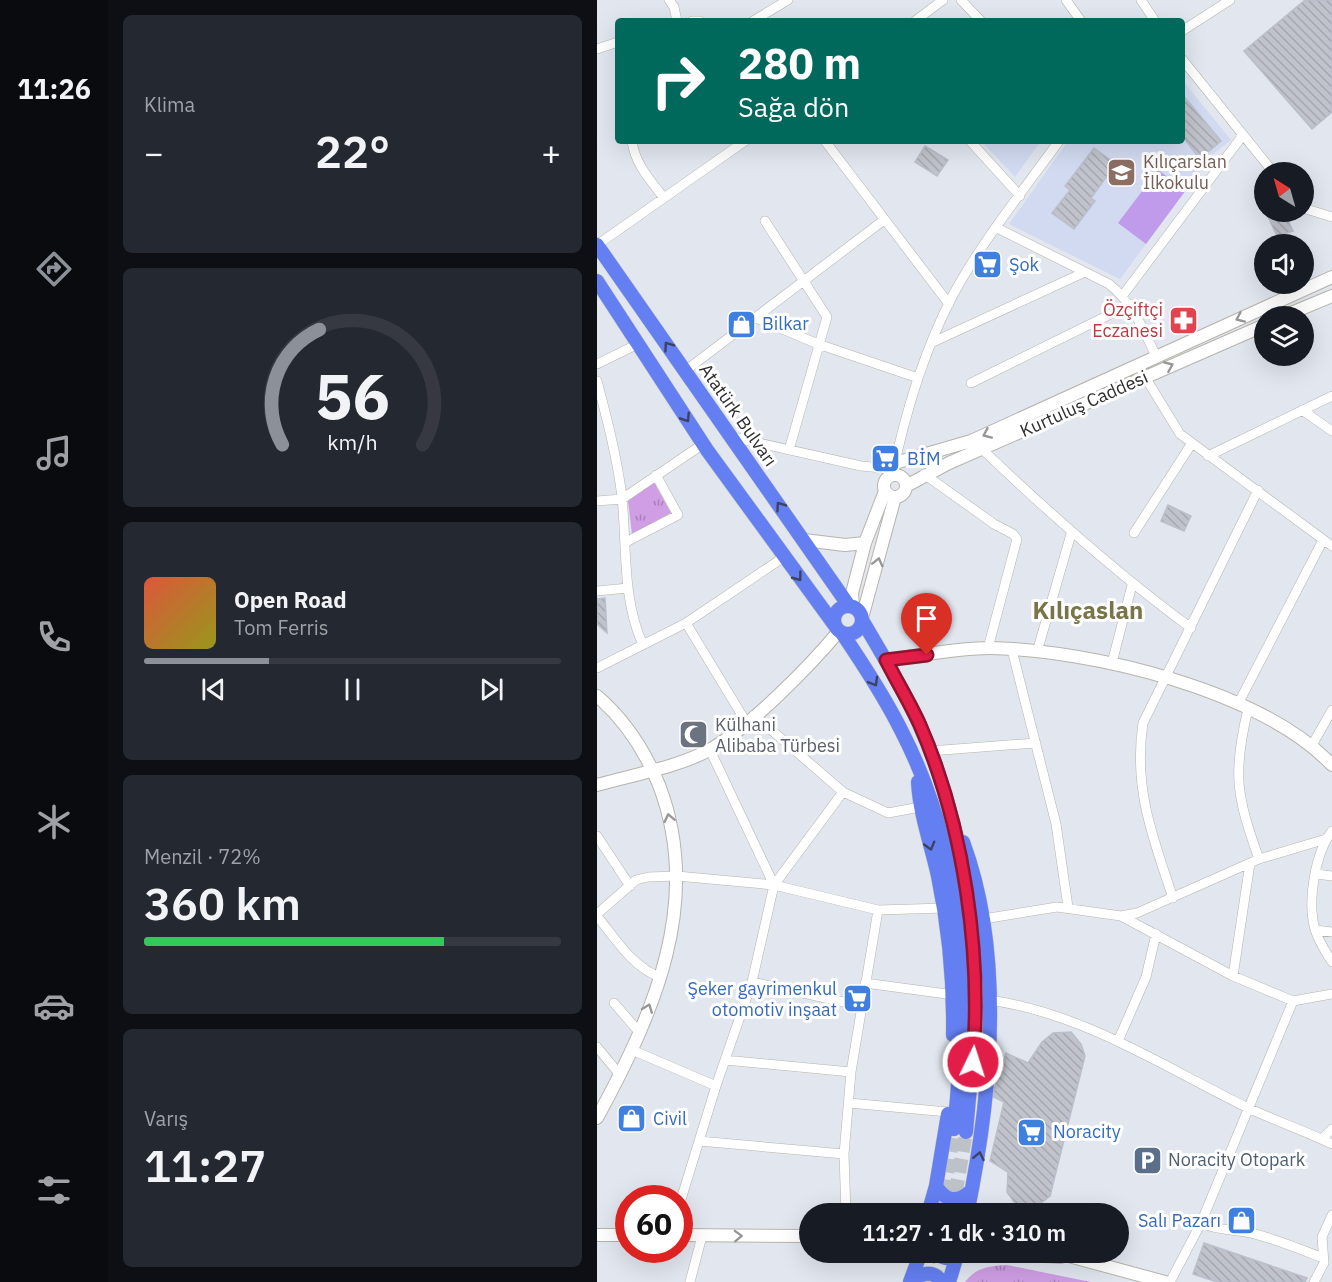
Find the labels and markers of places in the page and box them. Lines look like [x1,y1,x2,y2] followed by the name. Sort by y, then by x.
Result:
[1143,150,1227,194] place label: Kılıçarslan İlkokulu
[1106,156,1138,188] school or university icon: Kılıçarslan İlkokulu
[972,249,1004,281] supermarket icon: Şok
[1009,253,1040,276] place label: Şok
[1092,298,1163,342] place label: Özçiftçi Eczanesi
[1168,304,1200,336] pharmacy icon: Özçiftçi Eczanesi
[725,308,757,340] shop icon: Bilkar
[762,312,809,335] place label: Bilkar
[870,443,902,475] supermarket icon: BİM
[907,447,941,470] place label: BİM
[901,593,952,655] pin
[715,713,840,757] place label: Külhani Alibaba Türbesi
[678,719,710,751] mosque icon: Külhani Alibaba Türbesi
[687,977,837,1021] place label: Şeker gayrimenkul otomotiv inşaat
[842,983,874,1015] supermarket icon: Şeker gayrimenkul otomotiv inşaat
[616,1103,648,1135] shop icon: Civil
[653,1107,687,1130] place label: Civil
[1016,1116,1048,1148] supermarket icon: Noracity
[1053,1120,1121,1143] place label: Noracity
[1131,1144,1163,1176] parking icon: Noracity Otopark
[1168,1148,1306,1171] place label: Noracity Otopark
[1226,1205,1258,1237] shop icon: Salı Pazarı
[1138,1209,1221,1232] place label: Salı Pazarı

